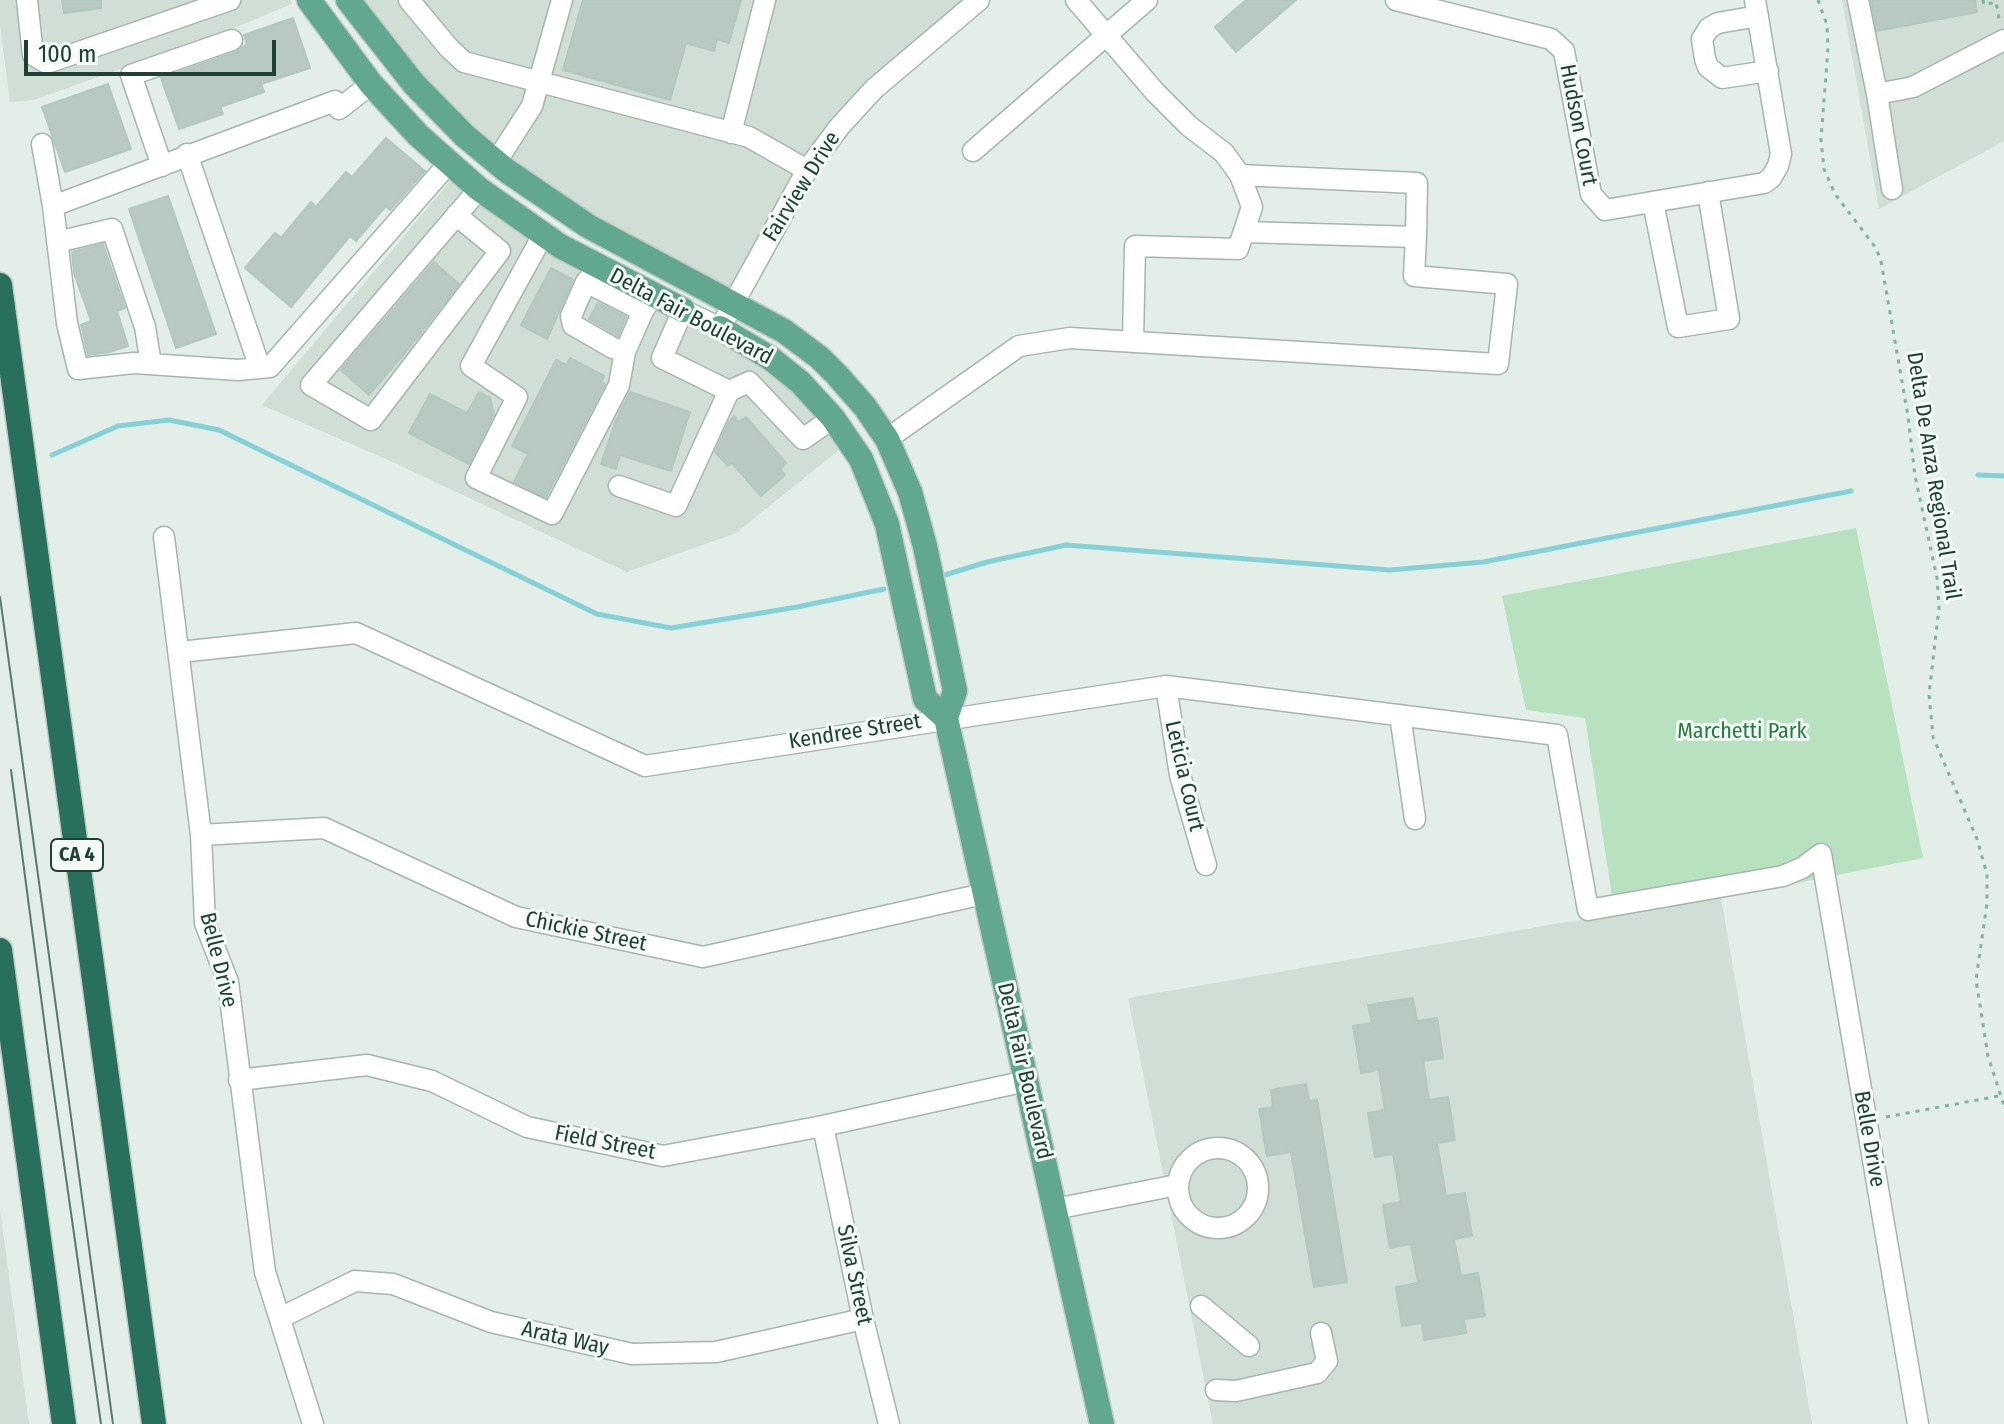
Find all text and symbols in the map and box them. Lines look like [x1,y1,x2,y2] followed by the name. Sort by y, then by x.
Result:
[28,24,280,74] scale bar
[38,40,96,68] text: 100 m
[1553,62,1603,188] street label: Hudson Court
[758,127,846,247] street label: Fairview Drive
[605,263,777,371] street label: Delta Fair Boulevard
[1900,350,1966,602] street label: Delta De Anza Regional Trail
[787,709,923,755] street label: Kendree Street
[1158,718,1210,834] street label: Leticia Court
[1677,719,1807,745] park label: Marchetti Park
[51,839,103,871] road number: CA 4
[523,906,649,958] street label: Chickie Street
[193,910,243,1010] street label: Belle Drive
[991,980,1057,1162] street label: Delta Fair Boulevard
[1848,1089,1890,1189] street label: Belle Drive
[552,1120,658,1166] street label: Field Street
[831,1223,877,1327] street label: Silva Street
[519,1316,611,1362] street label: Arata Way

